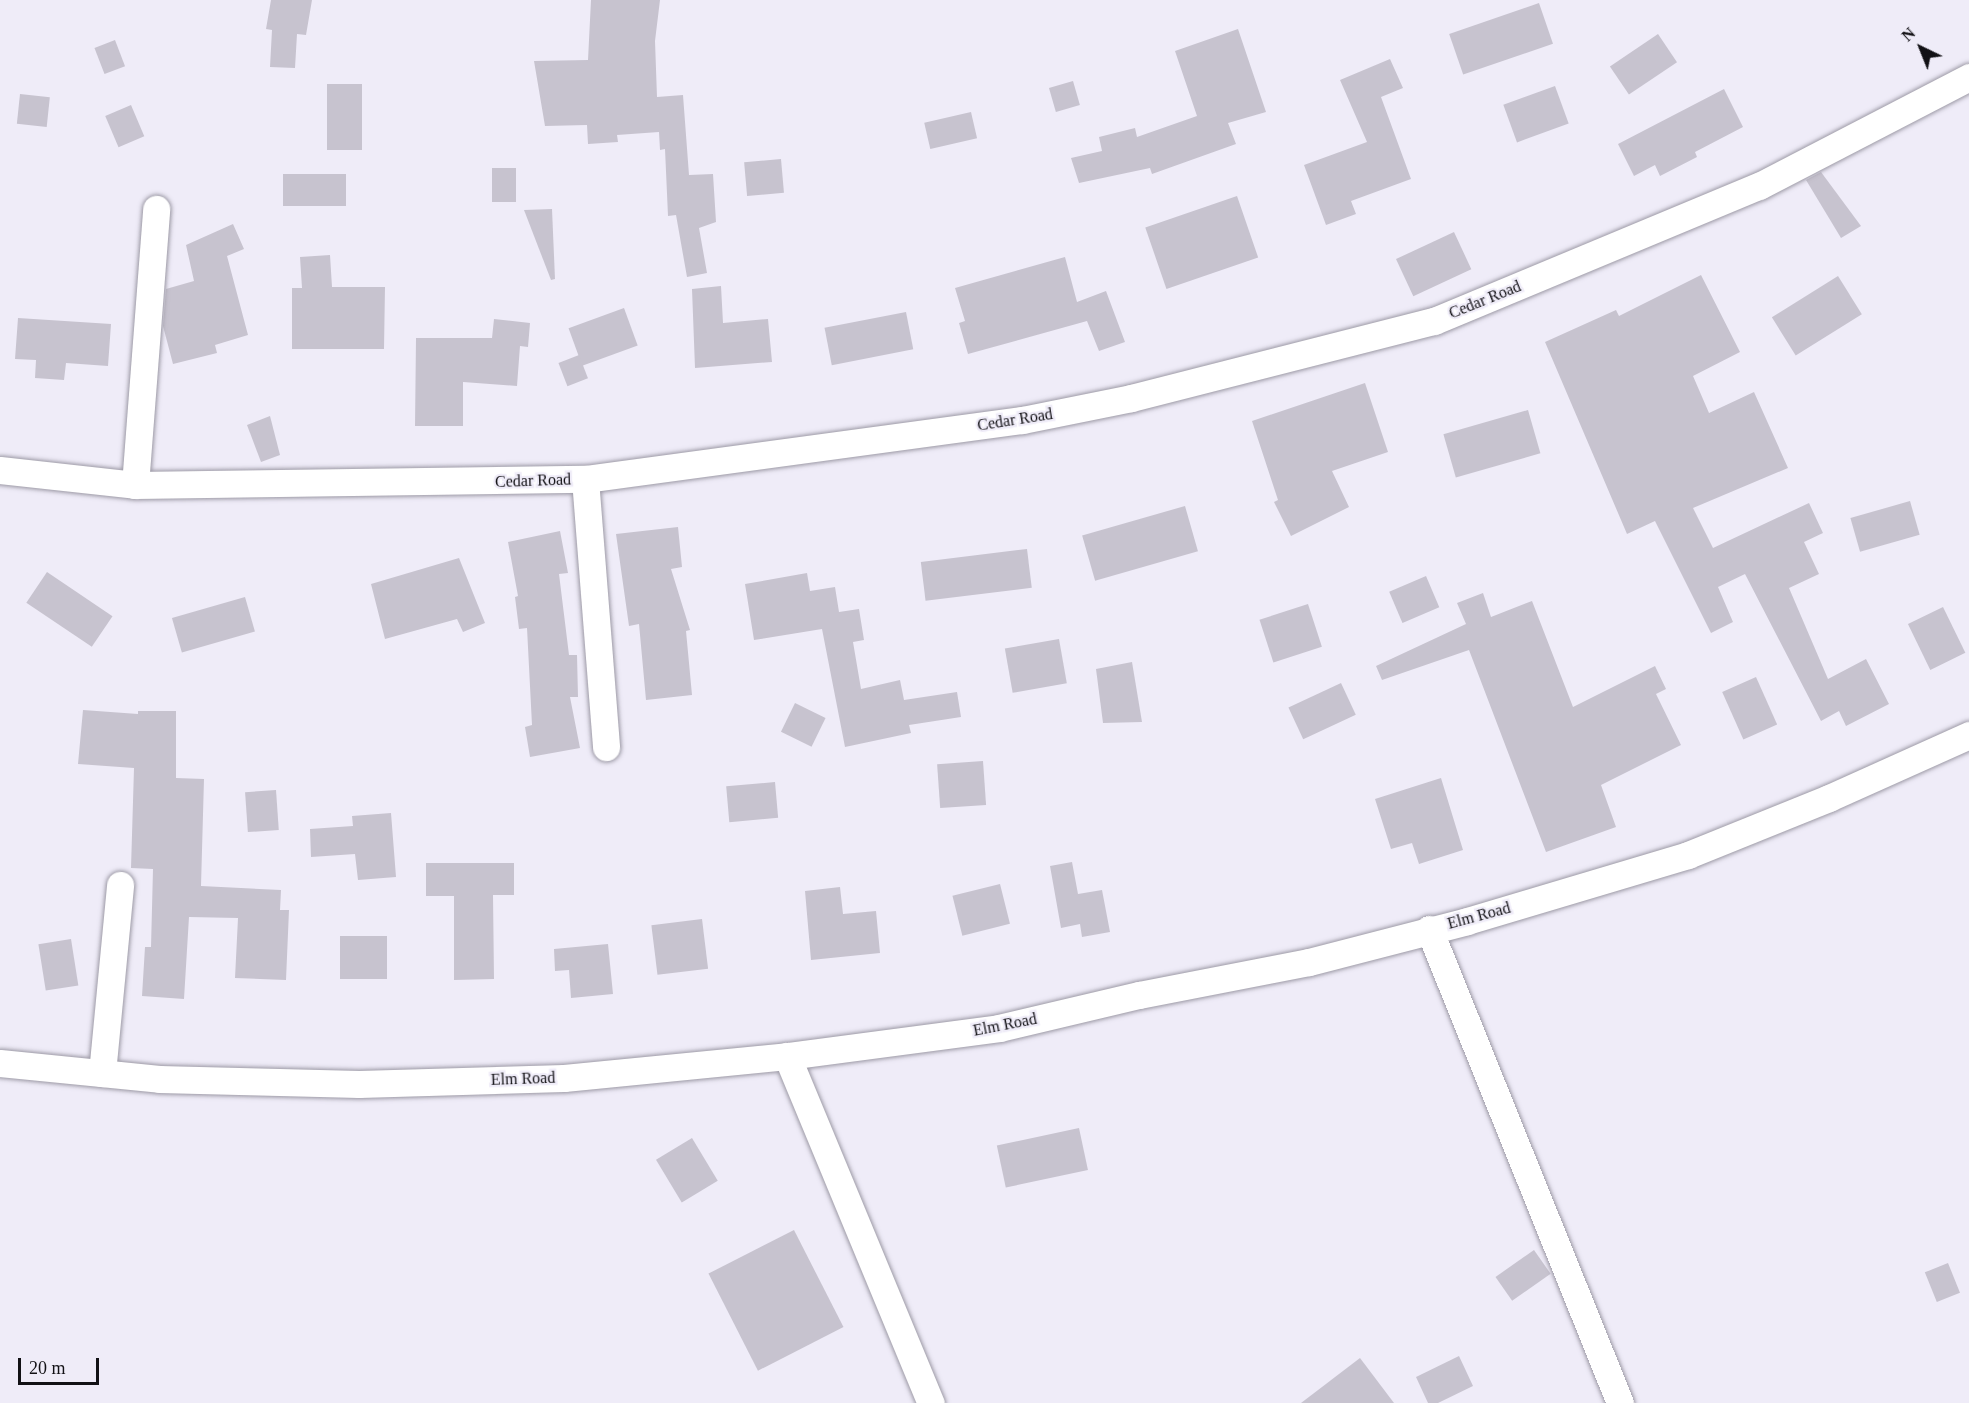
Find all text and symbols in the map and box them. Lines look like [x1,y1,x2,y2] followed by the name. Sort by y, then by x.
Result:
[1891,18,1951,78] north arrow
[1898,24,1918,45] text: N
[1446,277,1524,323] street label: Cedar Road
[976,405,1054,435] street label: Cedar Road
[495,470,571,492] street label: Cedar Road
[1445,898,1513,934] street label: Elm Road
[972,1009,1038,1041] street label: Elm Road
[490,1068,556,1090] street label: Elm Road
[21,1346,102,1384] scale bar
[29,1358,66,1378] text: 20 m

